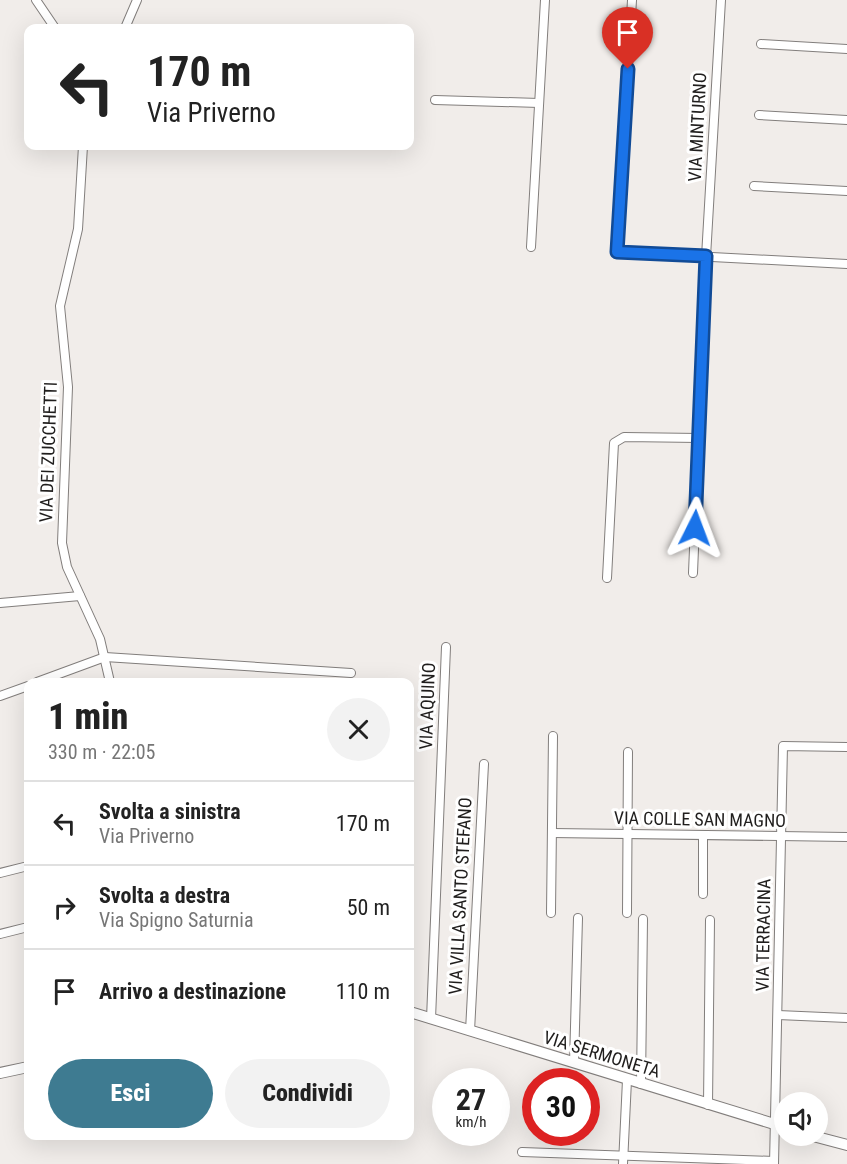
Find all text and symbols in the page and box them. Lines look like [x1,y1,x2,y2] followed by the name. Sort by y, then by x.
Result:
[602,7,653,69] pin
[611,16,644,49] icon: arrive
[147,47,252,96] text: 170 m
[48,48,126,126] icon: left
[684,72,710,182] street label: VIA MINTURNO
[147,97,276,129] text: Via Priverno
[35,381,61,523] street label: VIA DEI ZUCCHETTI
[663,496,727,560] position arrow
[415,662,439,750] street label: VIA AQUINO
[48,696,128,738] text: 1 min
[327,698,390,761] button: close
[48,740,155,764] text: 330 m · 22:05
[444,797,476,995] street label: VIA VILLA SANTO STEFANO
[99,799,241,824] text: Svolta a sinistra
[48,807,81,840] icon: left
[614,807,786,831] street label: VIA COLLE SAN MAGNO
[336,811,390,836] text: 170 m
[99,824,194,848] text: Via Priverno
[752,878,774,992] street label: VIA TERRACINA
[99,883,230,908] text: Svolta a destra
[48,891,81,924] icon: right
[347,895,390,920] text: 50 m
[99,908,253,932] text: Via Spigno Saturnia
[48,975,81,1008] icon: arrive
[99,979,286,1004] text: Arrivo a destinazione
[336,979,390,1004] text: 110 m
[541,1026,663,1082] street label: VIA SERMONETA
[48,1059,213,1128] button: Esci
[225,1059,390,1128] button: Condividi
[522,1068,600,1146] speed limit sign: 30
[456,1082,486,1117] text: 27
[774,1092,828,1146] map controls
[774,1092,828,1146] button: sound
[456,1113,486,1131] text: km/h

